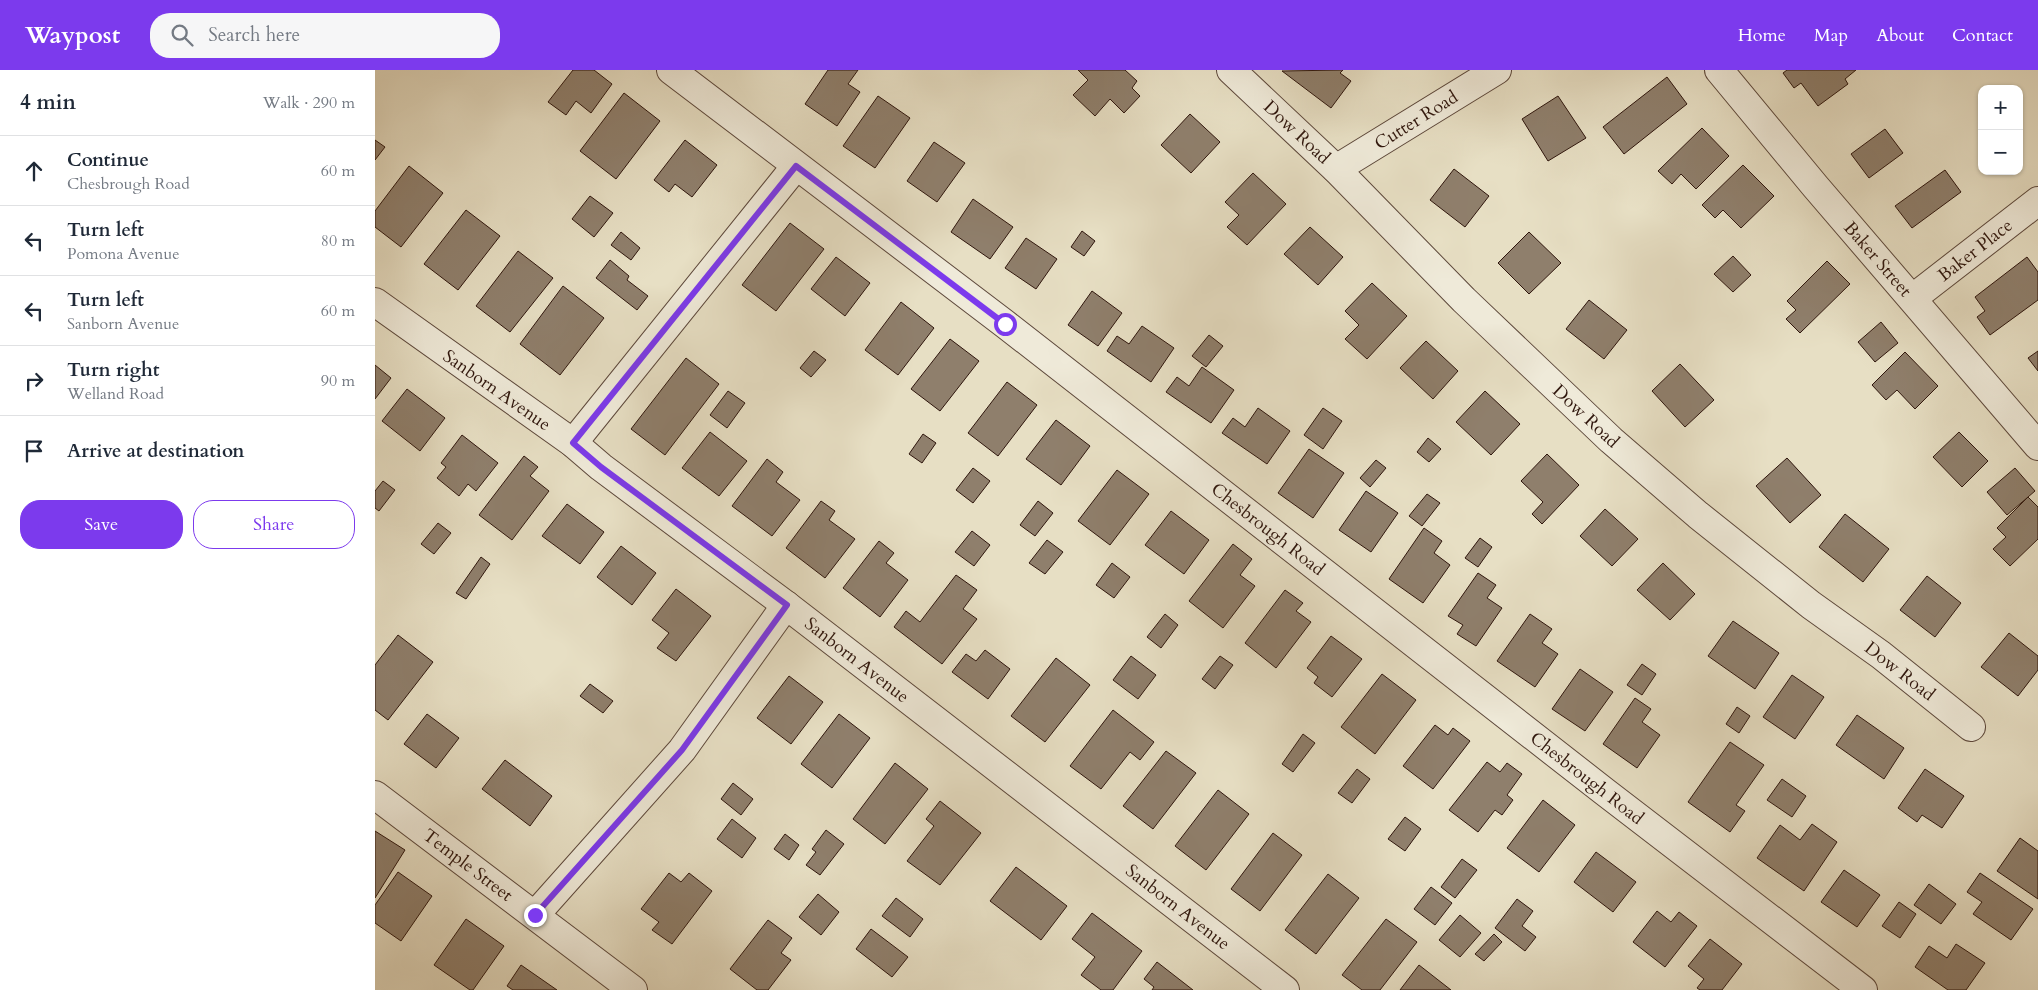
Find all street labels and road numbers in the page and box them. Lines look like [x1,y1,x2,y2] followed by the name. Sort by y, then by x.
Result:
[1370,85,1463,156] street label: Cutter Road
[1258,95,1336,170] street label: Dow Road
[1933,213,2018,288] street label: Baker Place
[1838,216,1918,303] street label: Baker Street
[438,344,556,437] street label: Sanborn Avenue
[1547,379,1625,454] street label: Dow Road
[1206,477,1330,582] street label: Chesbrough Road
[799,612,914,709] street label: Sanborn Avenue
[1859,636,1940,707] street label: Dow Road
[1525,726,1649,831] street label: Chesbrough Road
[417,823,518,908] street label: Temple Street
[1120,859,1235,956] street label: Sanborn Avenue

